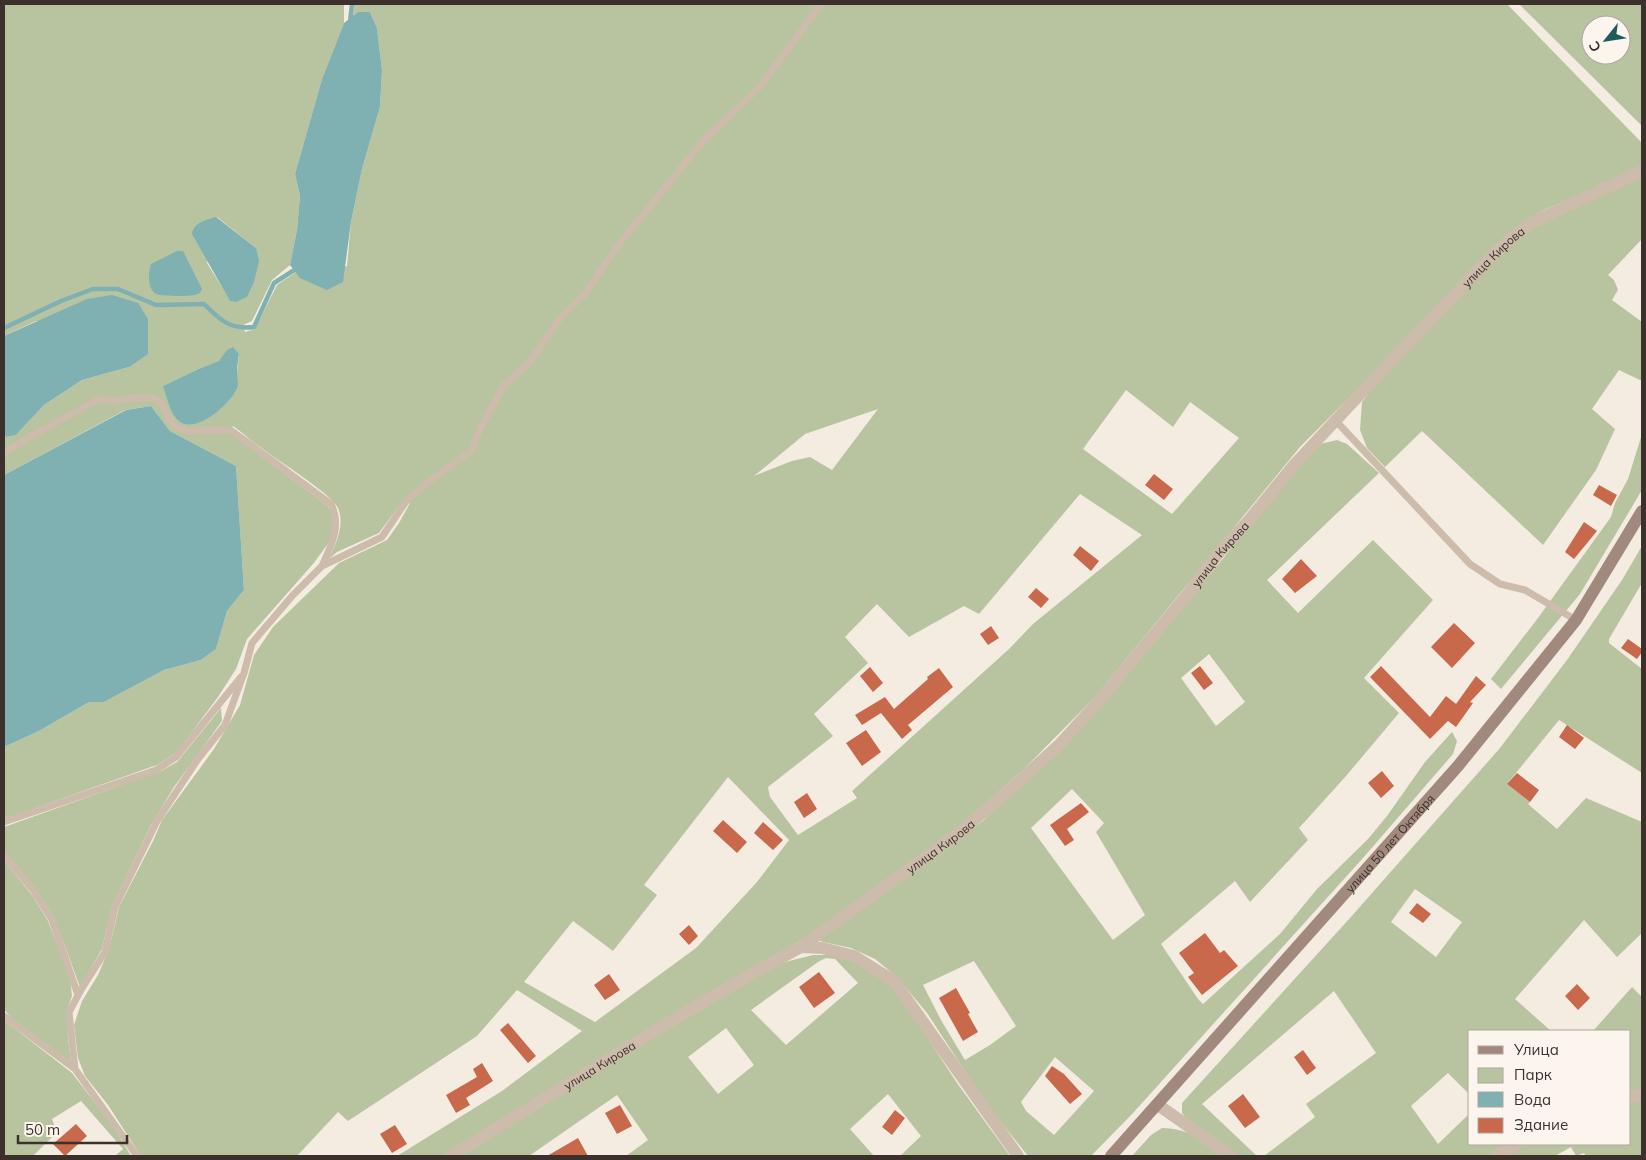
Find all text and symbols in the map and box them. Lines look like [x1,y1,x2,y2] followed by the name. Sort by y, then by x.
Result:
[1581,15,1631,65] north arrow
[1585,38,1605,55] text: С
[1458,223,1527,290] street label: улица Кирова
[1188,518,1252,590] street label: улица Кирова
[1342,791,1437,895] street label: улица 50 лет Октября
[903,816,977,876] street label: улица Кирова
[1468,1030,1631,1145] legend
[561,1037,638,1093] street label: улица Кирова
[1513,1040,1559,1059] text: Улица
[1514,1065,1553,1084] text: Парк
[1514,1090,1551,1109] text: Вода
[18,1112,126,1144] scale bar
[1514,1115,1568,1134] text: Здание
[25,1120,60,1139] text: 50 m

